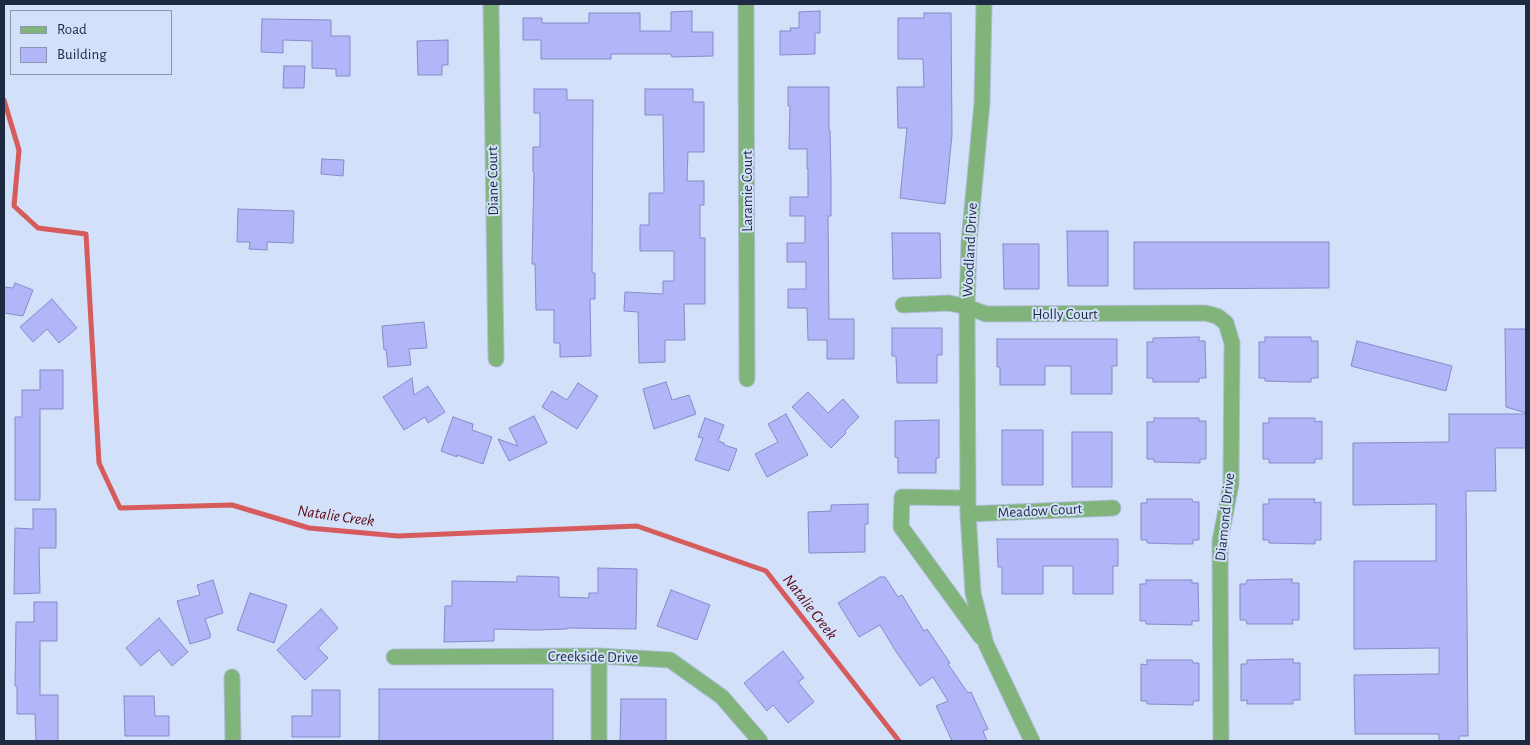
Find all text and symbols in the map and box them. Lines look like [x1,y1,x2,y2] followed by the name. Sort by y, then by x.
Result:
[10,10,172,75] legend
[57,22,87,37] text: Road
[57,47,107,62] text: Building
[483,146,503,216] street label: Diane Court
[738,150,756,232] street label: Laramie Court
[959,202,981,298] street label: Woodland Drive
[1032,305,1098,323] street label: Holly Court
[1211,472,1239,562] street label: Diamond Drive
[997,500,1083,522] street label: Meadow Court
[296,501,376,531] water label: Natalie Creek
[779,571,841,643] water label: Natalie Creek
[548,647,638,667] street label: Creekside Drive

